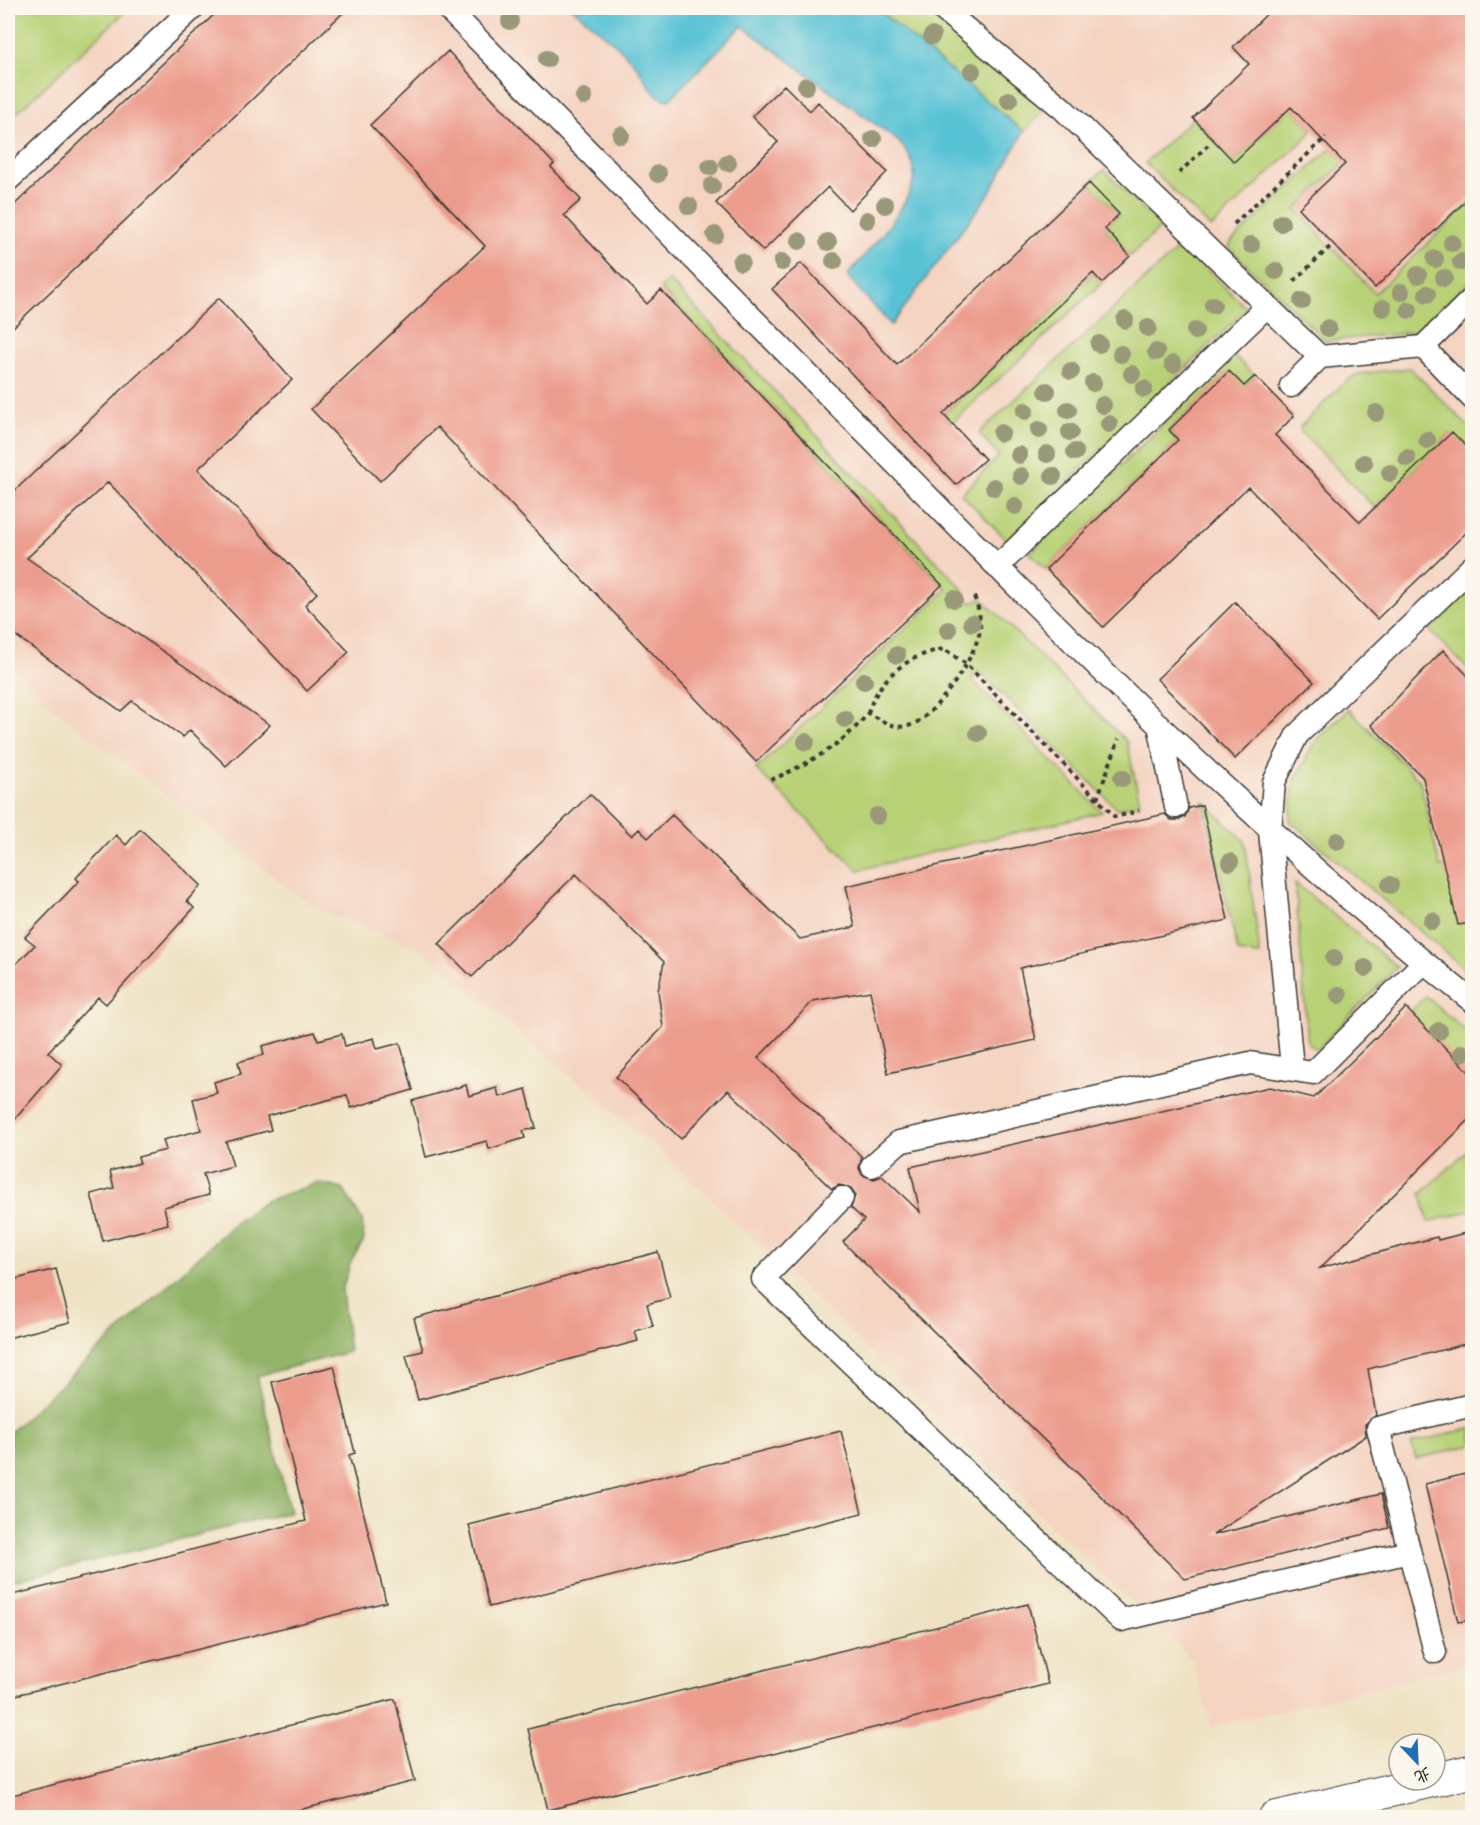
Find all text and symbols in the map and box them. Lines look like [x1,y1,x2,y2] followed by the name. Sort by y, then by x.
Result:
[1387,1732,1447,1792] north arrow
[1411,1763,1433,1786] text: 北

